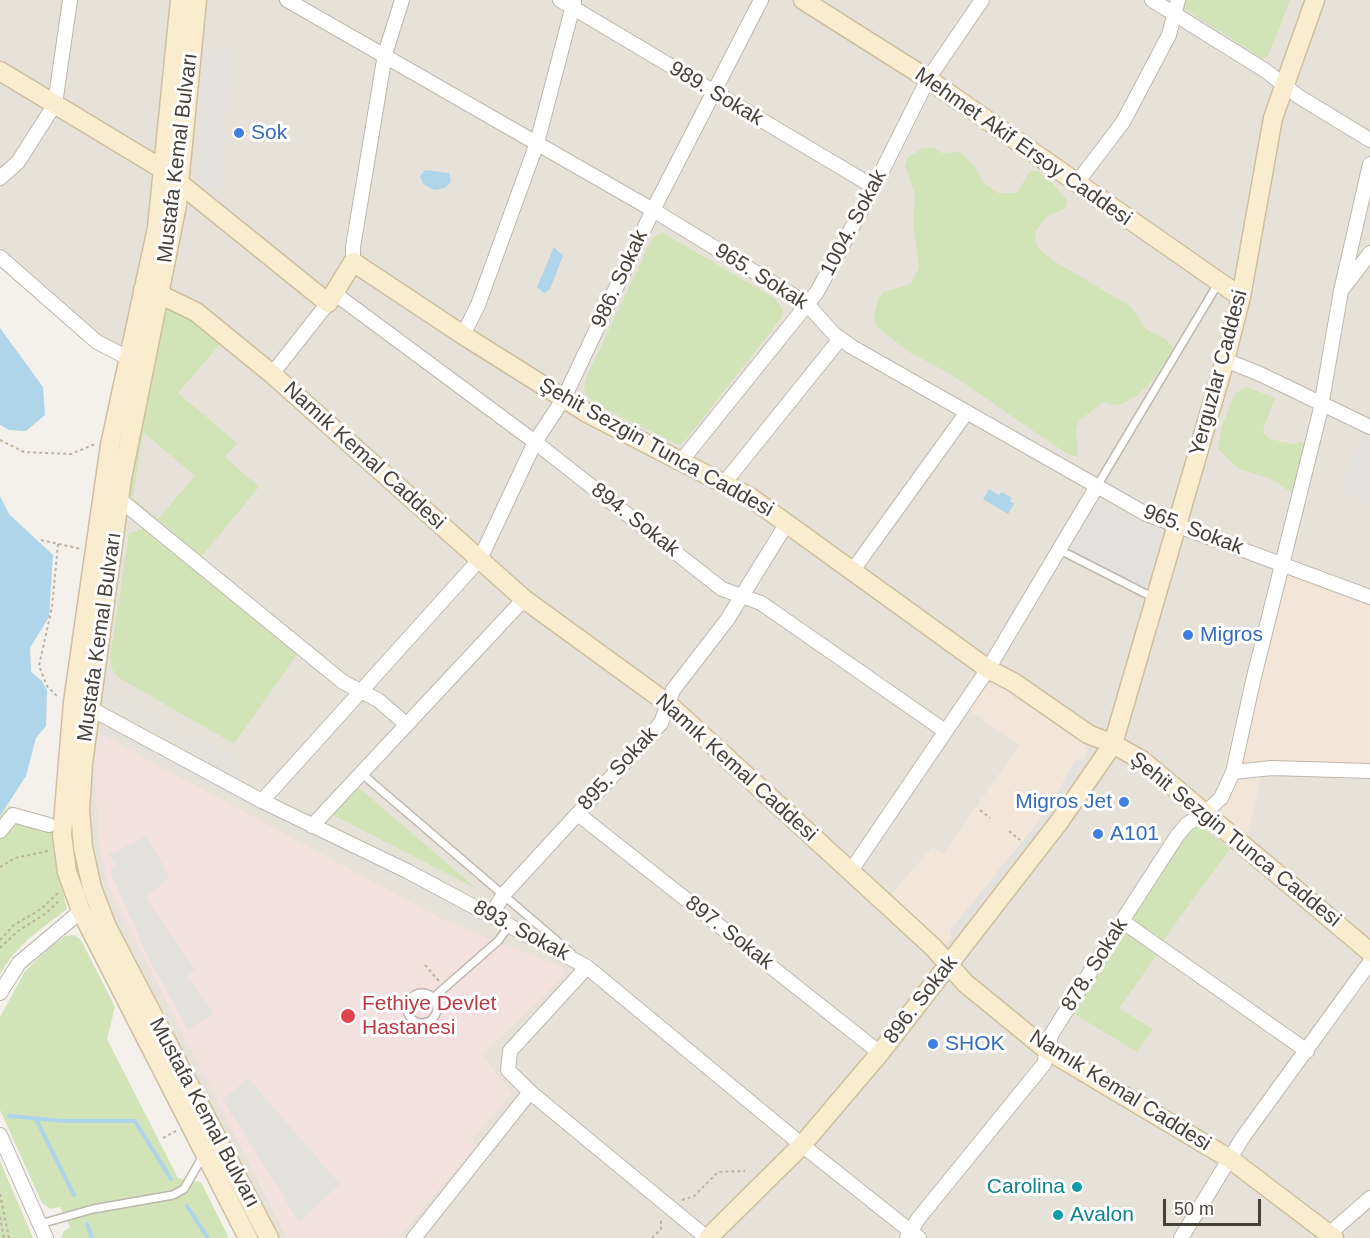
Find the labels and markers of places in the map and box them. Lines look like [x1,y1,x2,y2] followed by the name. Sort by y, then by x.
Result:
[251,120,287,146] place label: Sok
[232,126,246,140] marker: Sok
[1200,622,1263,648] place label: Migros
[1181,628,1195,642] marker: Migros
[1015,789,1112,815] place label: Migros Jet
[1117,795,1131,809] marker: Migros Jet
[1110,821,1159,847] place label: A101
[1091,827,1105,841] marker: A101
[362,991,496,1041] place label: Fethiye Devlet Hastanesi
[339,1007,357,1025] marker: Fethiye Devlet Hastanesi
[945,1031,1005,1057] place label: SHOK
[926,1037,940,1051] marker: SHOK
[987,1174,1065,1200] place label: Carolina
[1070,1180,1084,1194] marker: Carolina
[1070,1202,1134,1228] place label: Avalon
[1051,1208,1065,1222] marker: Avalon

